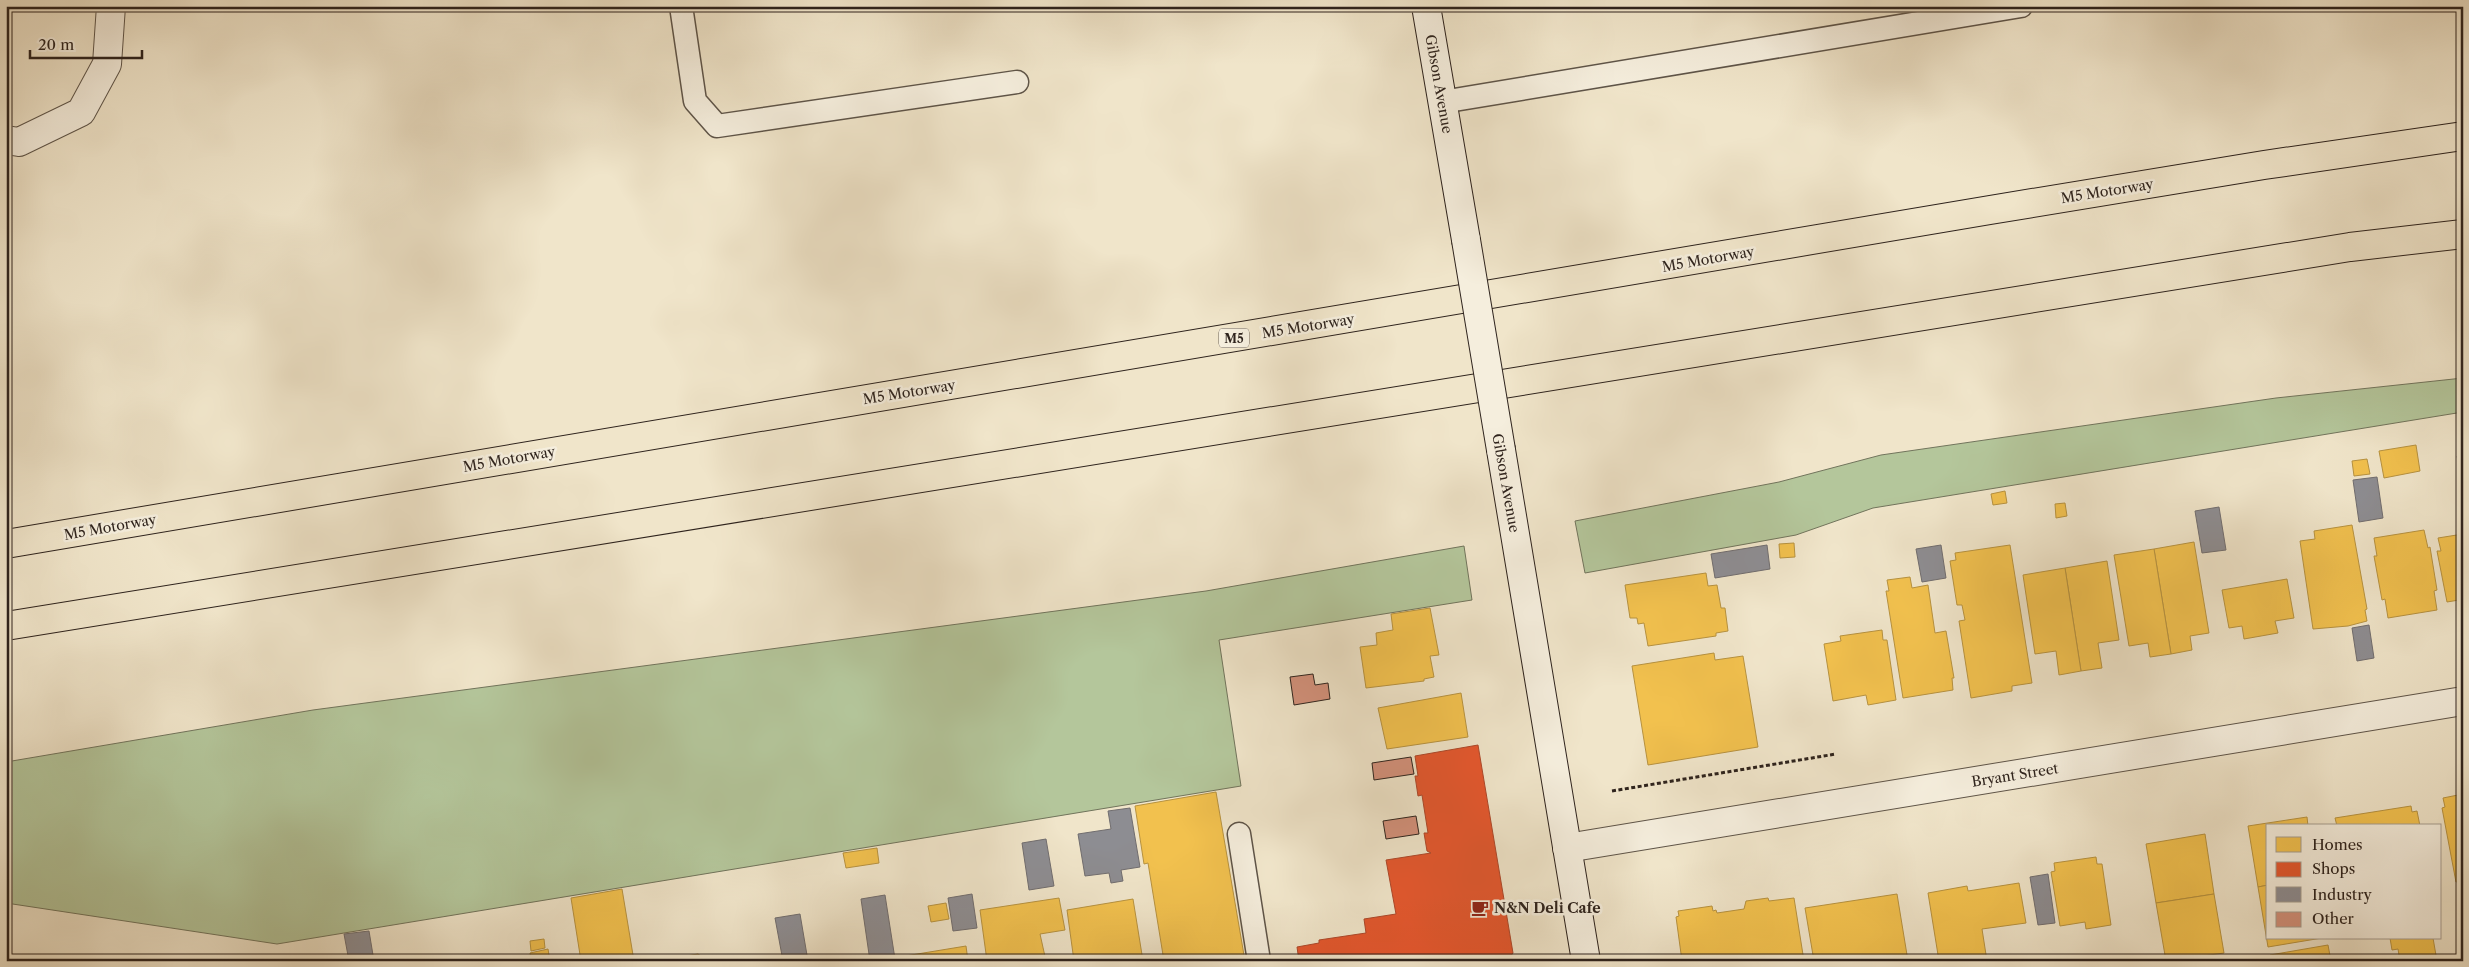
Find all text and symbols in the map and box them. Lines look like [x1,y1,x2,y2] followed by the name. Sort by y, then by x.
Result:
[30,28,142,60] scale bar
[1421,33,1457,135] street label: Gibson Avenue
[38,35,74,54] text: 20 m
[2060,175,2155,207] street label: M5 Motorway
[1660,242,1756,276] street label: M5 Motorway
[1261,310,1356,342] street label: M5 Motorway
[1219,328,1249,348] road number: M5
[862,376,957,408] street label: M5 Motorway
[1488,432,1524,534] street label: Gibson Avenue
[461,442,557,476] street label: M5 Motorway
[62,510,158,544] street label: M5 Motorway
[1970,759,2060,791] street label: Bryant Street
[2266,824,2442,940] legend
[2312,835,2363,854] text: Homes
[2312,859,2355,878] text: Shops
[2312,885,2372,904] text: Industry
[1470,898,1490,918] cafe icon: N&N Deli Cafe
[1494,899,1601,917] place label: N&N Deli Cafe
[2312,909,2355,928] text: Other

